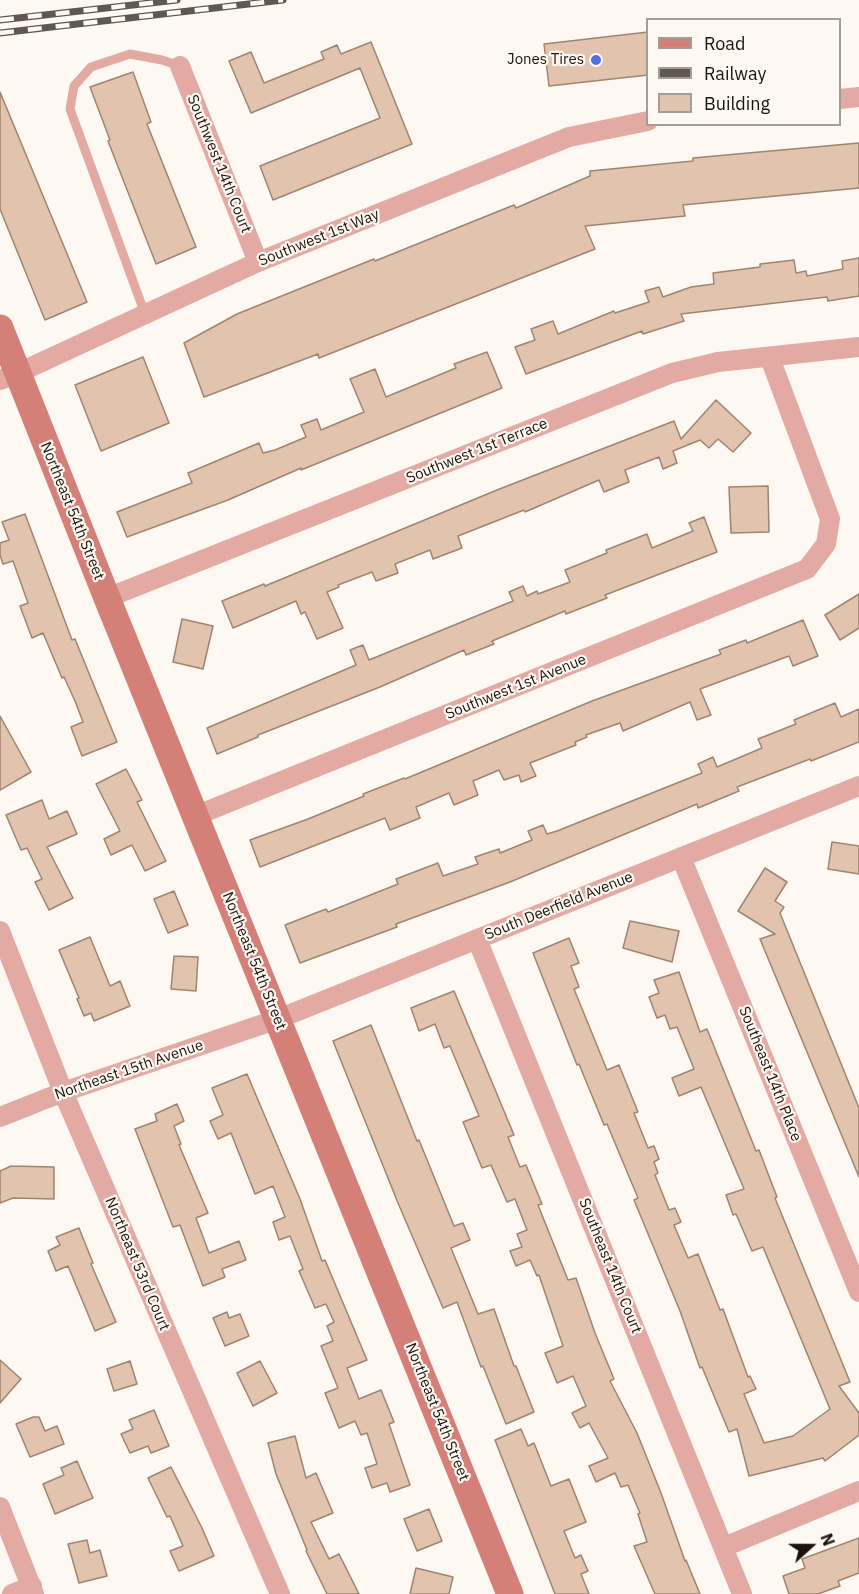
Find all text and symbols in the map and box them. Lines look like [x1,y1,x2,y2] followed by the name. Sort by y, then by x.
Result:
[646,18,841,126] legend
[704,32,745,55] text: Road
[507,51,584,69] place label: Jones Tires
[589,53,603,67] marker: Jones Tires
[704,62,766,85] text: Railway
[183,92,255,236] street label: Southwest 14th Court
[704,92,770,115] text: Building
[256,206,382,270] street label: Southwest 1st Way
[404,414,550,488] street label: Southwest 1st Terrace
[36,439,108,583] street label: Northeast 54th Street
[443,651,589,723] street label: Southwest 1st Avenue
[482,868,636,944] street label: South Deerfield Avenue
[218,889,290,1033] street label: Northeast 54th Street
[735,1004,805,1144] street label: Southeast 14th Place
[52,1036,206,1104] street label: Northeast 15th Avenue
[101,1195,173,1333] street label: Northeast 53rd Court
[575,1196,645,1336] street label: Southeast 14th Court
[401,1340,473,1484] street label: Northeast 54th Street
[781,1516,841,1576] north arrow
[816,1531,839,1549] text: N

